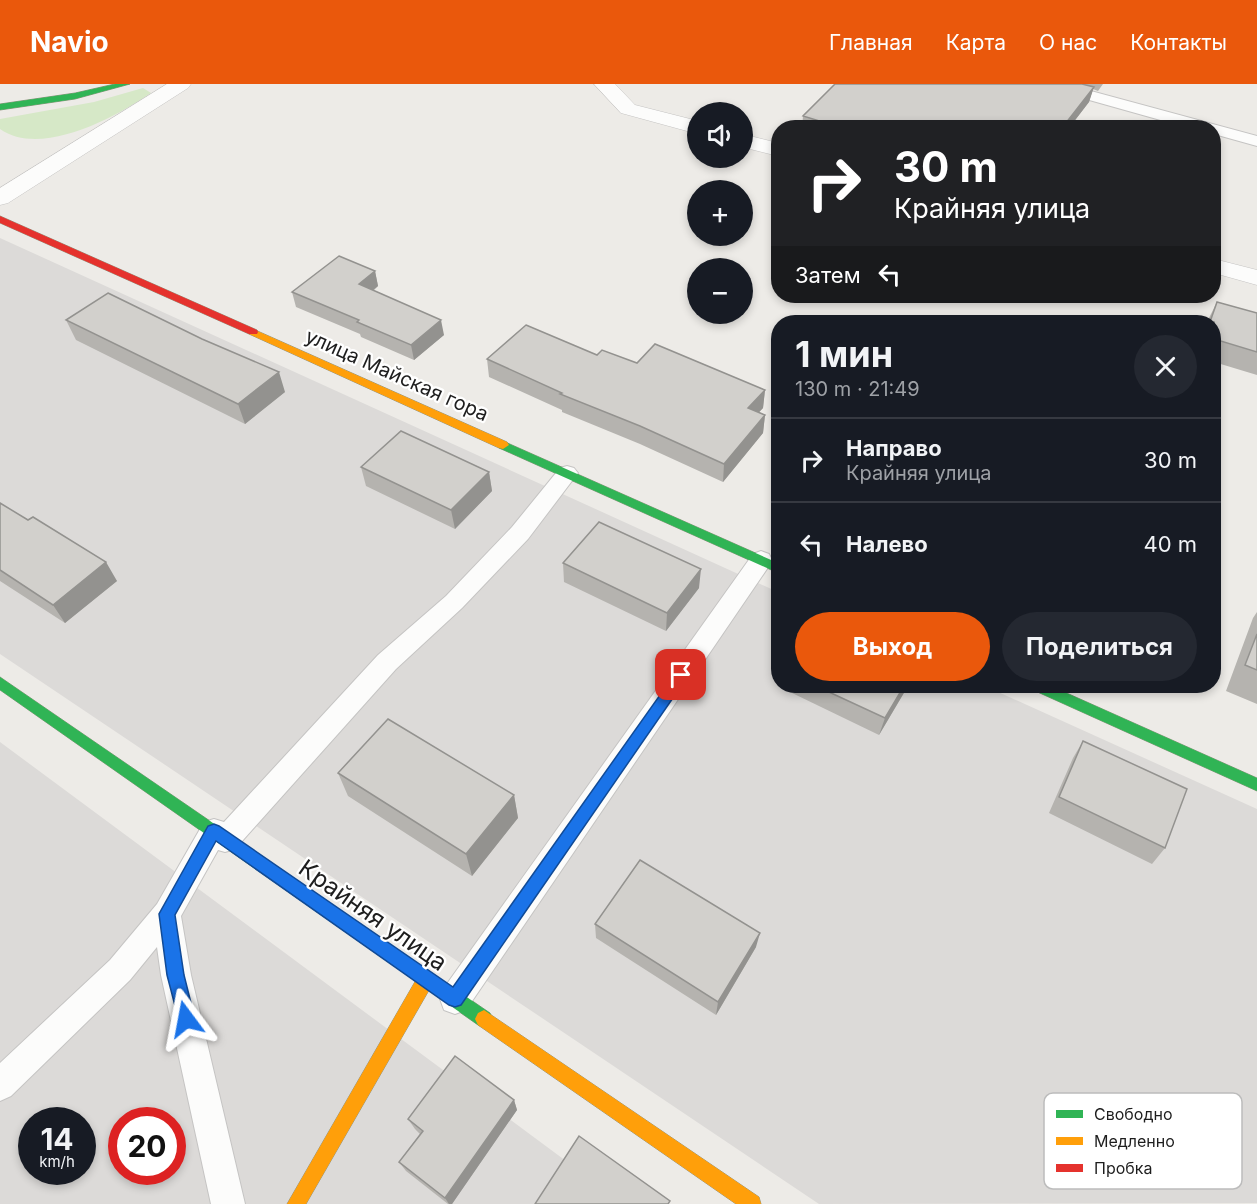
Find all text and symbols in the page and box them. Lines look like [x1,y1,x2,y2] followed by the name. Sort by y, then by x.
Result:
[30,25,109,59] text: Navio
[829,30,913,55] text: Главная
[946,30,1006,55] text: Карта
[1039,30,1097,55] text: О нас
[1130,30,1227,55] text: Контакты
[687,102,753,324] map controls
[687,102,753,168] button: sound
[894,141,998,192] text: 30 m
[795,144,873,222] icon: right
[687,180,753,246] button: +
[894,192,1090,225] text: Крайняя улица
[687,258,753,324] button: −
[873,258,906,291] icon: left
[795,262,861,288] text: Затем
[302,324,492,426] street label: улица Майская гора
[795,332,893,376] text: 1 мин
[1134,335,1197,398] button: close
[795,377,920,401] text: 130 m · 21:49
[846,435,942,461] text: Направо
[795,444,828,477] icon: right
[1144,447,1197,473] text: 30 m
[846,461,991,485] text: Крайняя улица
[795,528,828,561] icon: left
[846,531,928,557] text: Налево
[1143,531,1197,557] text: 40 m
[795,612,990,681] button: Выход
[1002,612,1197,681] button: Поделиться
[655,649,706,700] pin
[664,658,697,691] icon: arrive
[293,853,453,977] street label: Крайняя улица
[154,987,218,1051] position arrow
[1044,1093,1242,1189] legend
[1094,1104,1173,1124] text: Свободно
[108,1107,186,1185] speed limit sign: 20
[40,1121,74,1157] text: 14
[1094,1131,1175,1151] text: Медленно
[39,1152,75,1171] text: km/h
[1094,1158,1152,1178] text: Пробка

